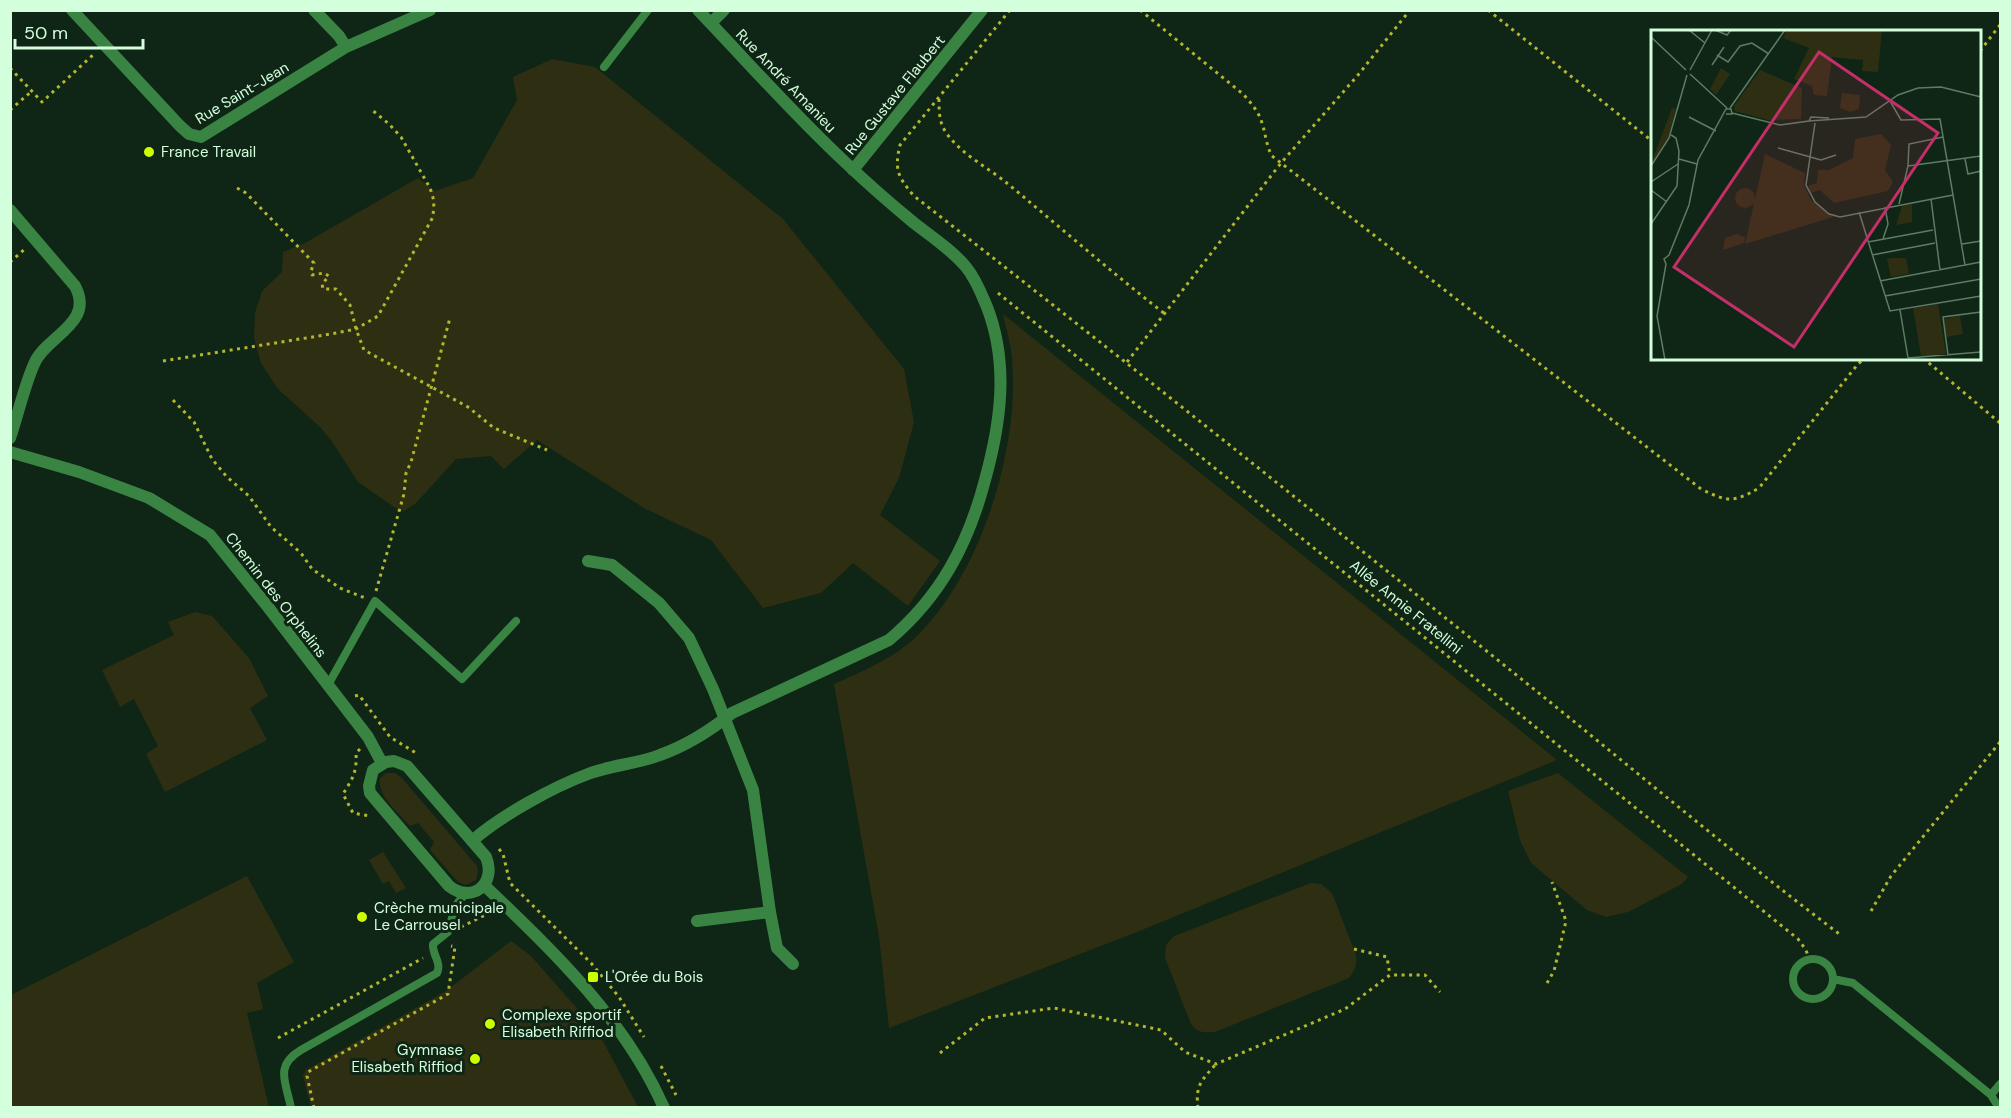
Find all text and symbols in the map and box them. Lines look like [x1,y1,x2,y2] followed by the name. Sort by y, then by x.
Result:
[15,12,142,50] scale bar
[24,21,68,45] text: 50 m
[731,25,841,137] street label: Rue André Amanieu
[1651,30,1981,360] inset map
[841,31,950,159] street label: Rue Gustave Flaubert
[191,57,293,129] street label: Rue Saint-Jean
[161,142,256,162] place label: France Travail
[142,145,156,159] marker: France Travail
[221,528,331,662] street label: Chemin des Orphelins
[1346,555,1466,659] street label: Allée Annie Fratellini
[374,898,504,935] place label: Crèche municipale Le Carrousel
[355,910,369,924] marker: Crèche municipale Le Carrousel
[605,967,703,987] place label: L'Orée du Bois
[586,970,600,984] marker: L'Orée du Bois
[502,1005,622,1042] place label: Complexe sportif Elisabeth Riffiod
[483,1017,497,1031] marker: Complexe sportif Elisabeth Riffiod
[351,1040,463,1077] place label: Gymnase Elisabeth Riffiod
[468,1052,482,1066] marker: Gymnase Elisabeth Riffiod

